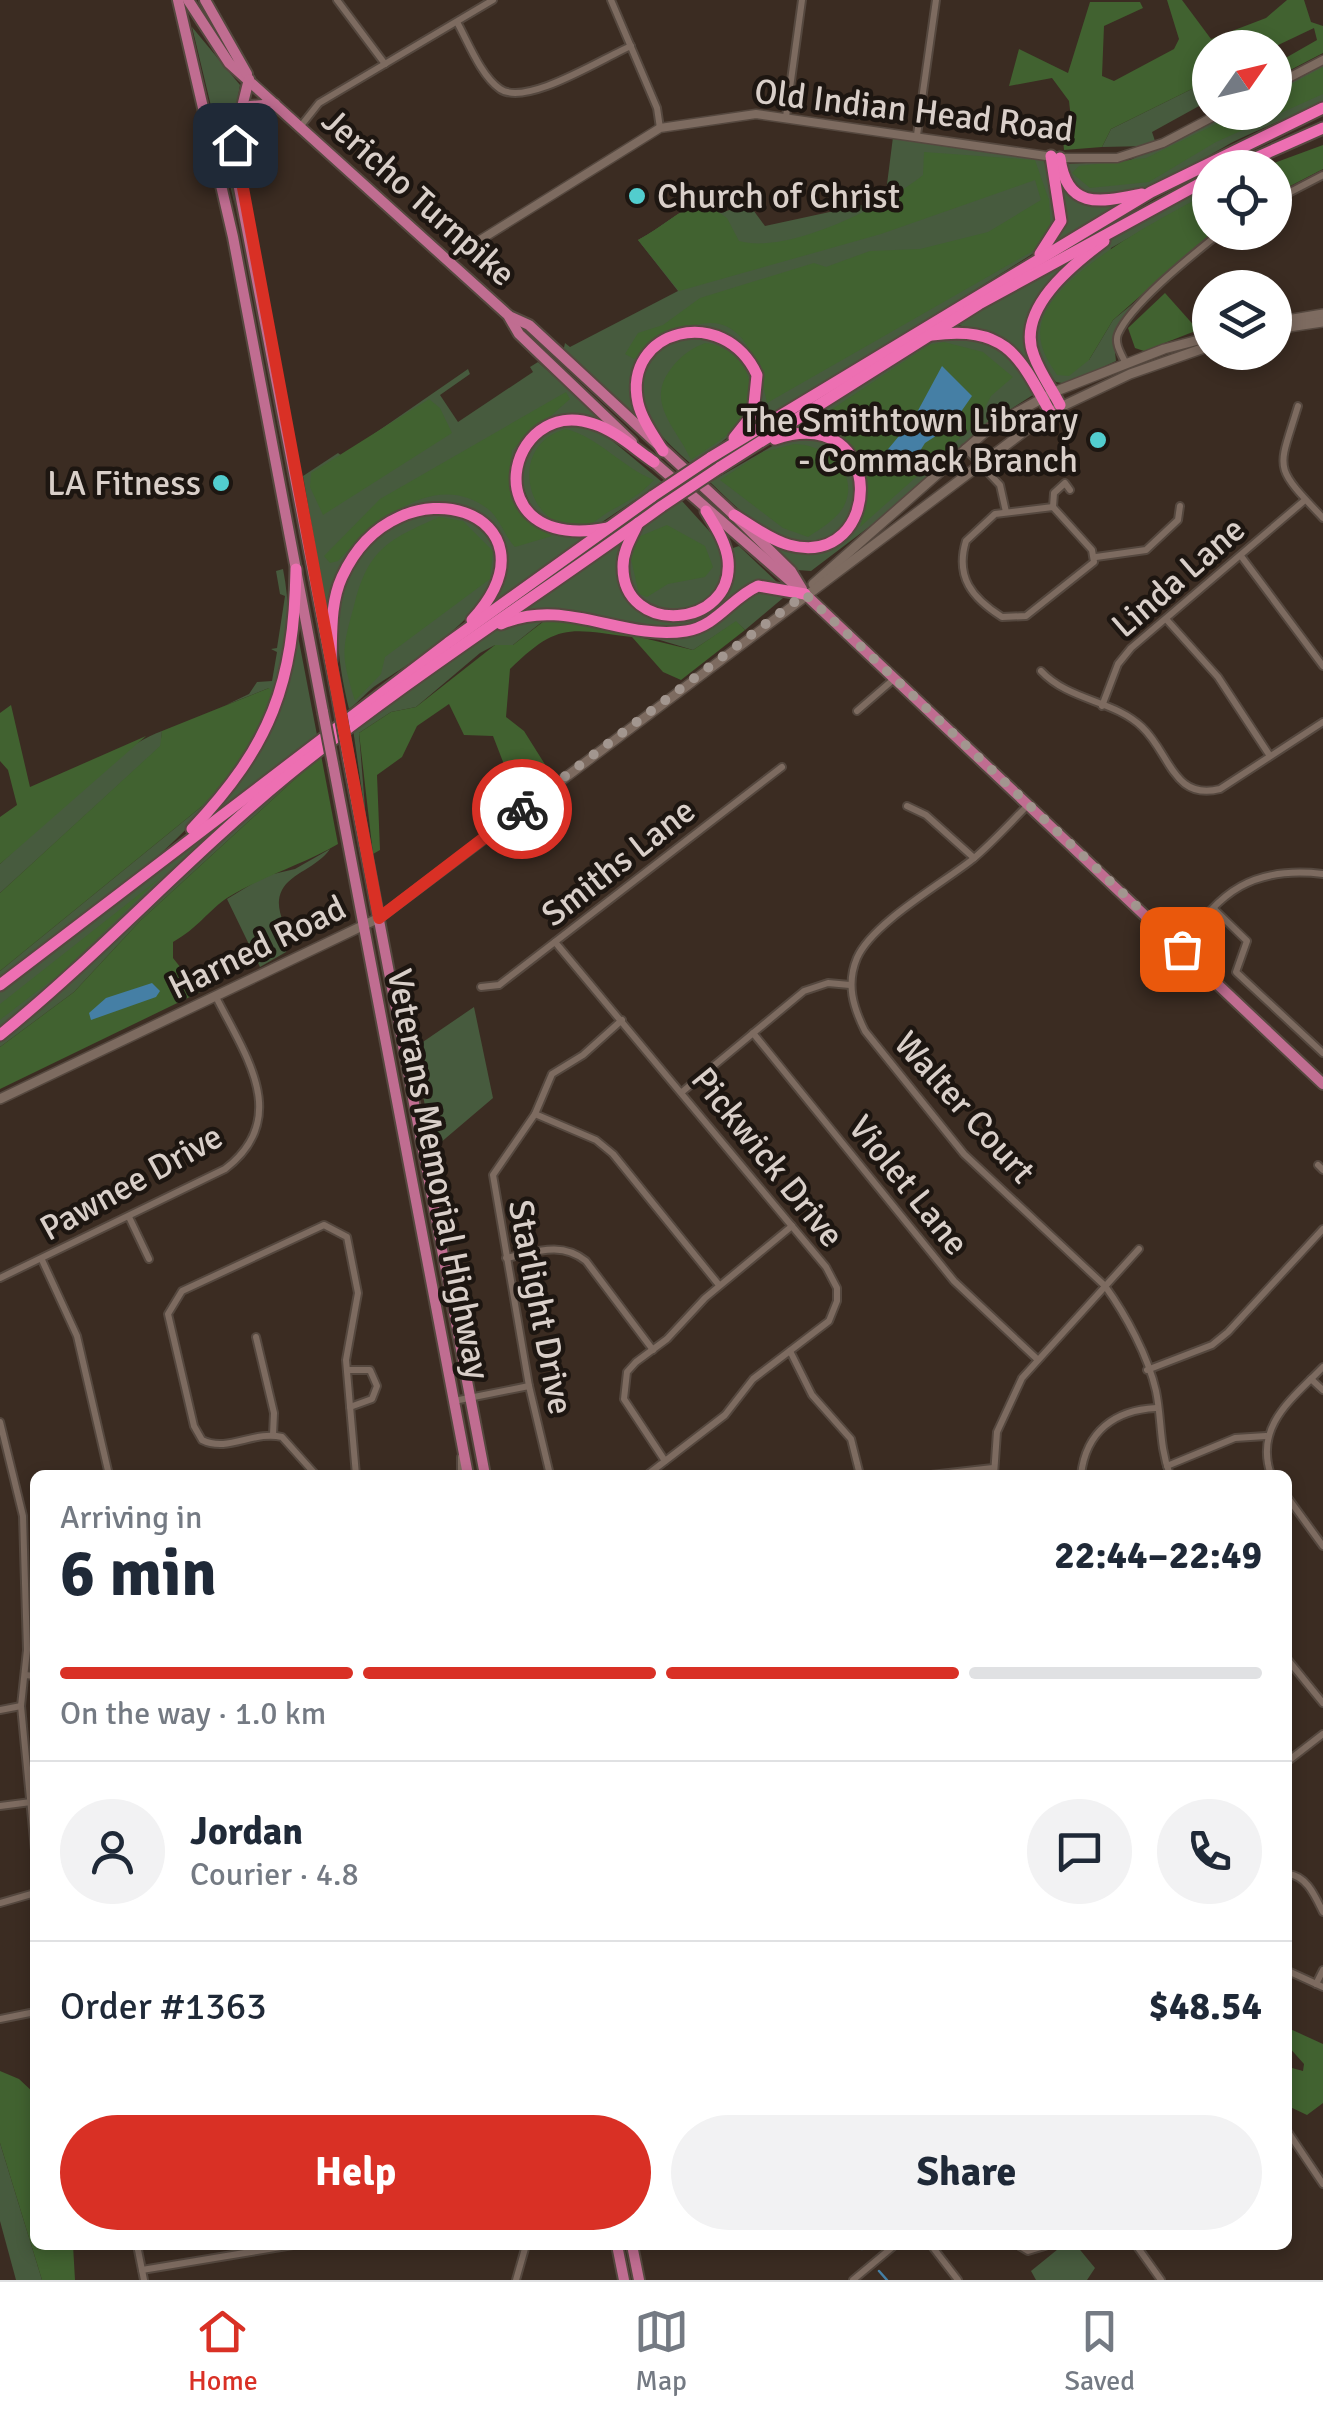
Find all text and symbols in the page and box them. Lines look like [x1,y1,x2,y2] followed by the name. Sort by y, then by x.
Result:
[1192,30,1292,130] north arrow
[1192,30,1292,370] map controls
[752,70,1076,151] street label: Old Indian Head Road
[313,99,524,295] street label: Jericho Turnpike
[193,103,278,188] pin
[208,118,263,173] icon: home
[1192,150,1292,250] button: locate
[657,175,900,218] place label: Church of Christ
[626,185,648,207] marker: Church of Christ
[1192,270,1292,370] button: layers
[741,399,1078,482] place label: The Smithtown Library - Commack Branch
[1087,429,1109,451] marker: The Smithtown Library - Commack Branch
[47,462,201,505] place label: LA Fitness
[210,472,232,494] marker: LA Fitness
[1103,508,1254,647] street label: Linda Lane
[472,759,572,859] courier
[495,782,550,837] icon: bike
[533,789,704,936] street label: Smiths Lane
[162,886,353,1009] street label: Harned Road
[1140,907,1225,992] pin
[1155,922,1210,977] icon: bag
[378,965,499,1383] street label: Veterans Memorial Highway
[885,1022,1044,1192] street label: Walter Court
[682,1059,853,1256] street label: Pickwick Drive
[839,1107,978,1264] street label: Violet Lane
[33,1115,230,1250] street label: Pawnee Drive
[499,1196,582,1418] street label: Starlight Drive
[60,1498,202,1537] text: Arriving in
[1054,1532,1262,1579] text: 22:44–22:49
[60,1534,217,1614] text: 6 min
[60,1694,326,1733] text: On the way · 1.0 km
[60,1799,165,1904] button: person
[1027,1799,1132,1904] button: chat
[1157,1799,1262,1904] button: phone
[190,1808,303,1855] text: Jordan
[190,1855,359,1894] text: Courier · 4.8
[60,1983,267,2030] text: Order #1363
[1149,1983,1262,2030] text: $48.54
[60,2115,651,2230] button: Help
[671,2115,1262,2230] button: Share
[188,2304,258,2398] tab: Home
[634,2304,689,2398] tab: Map
[1065,2304,1135,2398] tab: Saved

